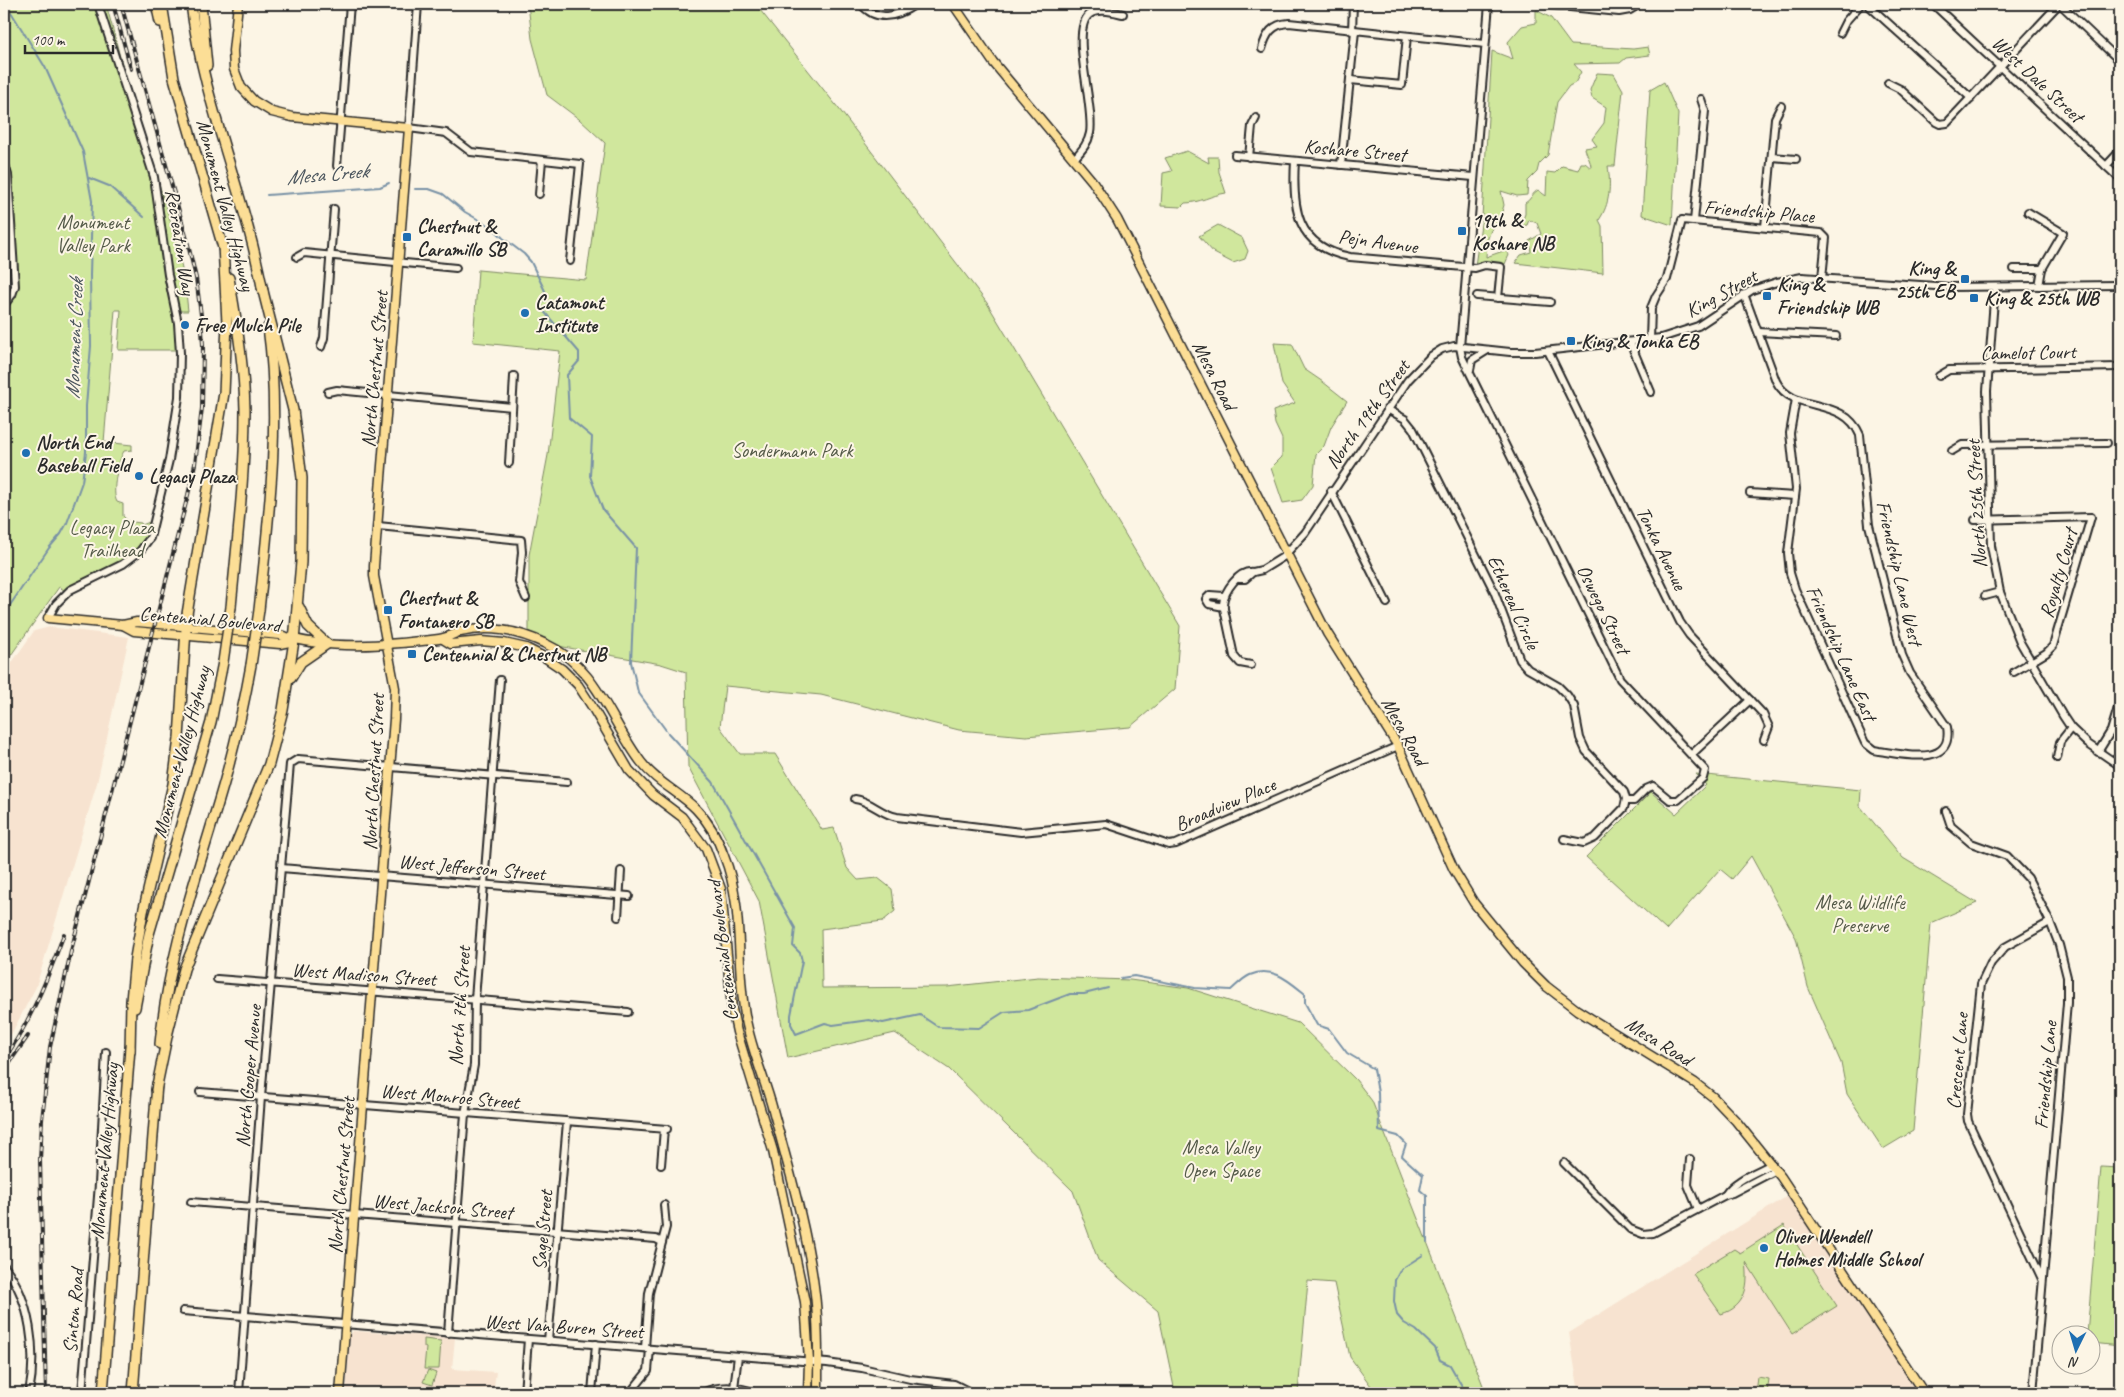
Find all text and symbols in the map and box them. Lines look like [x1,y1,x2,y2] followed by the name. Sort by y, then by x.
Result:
[25,22,112,54] scale bar
[32,31,66,50] text: 100 m
[1987,31,2091,131] street label: West Dale Street
[191,117,261,295] street label: Monument Valley Highway
[1303,134,1410,168] street label: Koshare Street
[285,157,373,191] water label: Mesa Creek
[160,187,201,298] street label: Recreation Way
[1703,194,1817,229] street label: Friendship Place
[1472,208,1556,256] place label: 19th & Koshare NB
[56,210,132,258] park label: Monument Valley Park
[417,214,508,262] place label: Chestnut & Caramillo SB
[1337,224,1420,260] street label: Pejn Avenue
[1456,225,1468,237] marker: 19th & Koshare NB
[401,231,413,243] marker: Chestnut & Caramillo SB
[1895,256,1958,304] place label: King & 25th EB
[1681,262,1763,323] street label: King Street
[1777,272,1880,320] place label: King & Friendship WB
[1959,273,1971,285] marker: King & 25th EB
[59,274,89,399] water label: Monument Creek
[1984,286,2101,311] place label: King & 25th WB
[355,288,394,448] street label: North Chestnut Street
[535,290,606,338] place label: Catamont Institute
[1761,290,1773,302] marker: King & Friendship WB
[1968,292,1980,304] marker: King & 25th WB
[519,307,531,319] marker: Catamont Institute
[195,313,302,338] place label: Free Mulch Pile
[179,319,191,331] marker: Free Mulch Pile
[1581,329,1700,354] place label: King & Tonka EB
[1565,335,1577,347] marker: King & Tonka EB
[1187,336,1244,417] street label: Mesa Road
[1980,339,2078,366] street label: Camelot Court
[1320,353,1417,474] street label: North 19th Street
[36,430,134,478] place label: North End Baseball Field
[1961,437,1992,569] street label: North 25th Street
[731,438,854,463] park label: Sondermann Park
[20,447,32,459] marker: North End Baseball Field
[149,464,237,489] place label: Legacy Plaza
[133,470,145,482] marker: Legacy Plaza
[1871,499,1929,651] street label: Friendship Lane West
[1631,503,1693,595] street label: Tonka Avenue
[70,515,156,563] park label: Legacy Plaza Trailhead
[2034,522,2084,621] street label: Royalty Court
[1482,551,1546,655] street label: Ethereal Circle
[1571,560,1637,661] street label: Oswego Street
[1801,582,1884,728] street label: Friendship Lane East
[398,586,495,634] place label: Chestnut & Fontanero SB
[139,601,285,638] street label: Centennial Boulevard
[382,604,394,616] marker: Chestnut & Fontanero SB
[422,642,608,667] place label: Centennial & Chestnut NB
[406,648,418,660] marker: Centennial & Chestnut NB
[147,662,217,841] street label: Monument Valley Highway
[357,691,390,851] street label: North Chestnut Street
[1376,693,1435,772] street label: Mesa Road
[1171,771,1281,837] street label: Broadview Place
[398,849,548,887] street label: West Jefferson Street
[701,876,744,1023] street label: Centennial Boulevard
[1815,890,1906,938] park label: Mesa Wildlife Preserve
[443,943,476,1067] street label: North 7th Street
[291,957,439,992] street label: West Madison Street
[230,1002,267,1148] street label: North Cooper Avenue
[1941,1010,1974,1110] street label: Crescent Lane
[1621,1011,1699,1073] street label: Mesa Road
[2028,1019,2063,1130] street label: Friendship Lane
[84,1061,125,1240] street label: Monument Valley Highway
[380,1078,522,1115] street label: West Monroe Street
[322,1094,361,1254] street label: North Chestnut Street
[1182,1135,1262,1183] park label: Mesa Valley Open Space
[527,1187,559,1271] street label: Sage Street
[372,1188,517,1225] street label: West Jackson Street
[1774,1224,1924,1272] place label: Oliver Wendell Holmes Middle School
[1758,1242,1770,1254] marker: Oliver Wendell Holmes Middle School
[57,1265,90,1354] street label: Sinton Road
[484,1308,646,1345] street label: West Van Buren Street
[2052,1324,2102,1374] north arrow
[2068,1353,2080,1371] text: N

